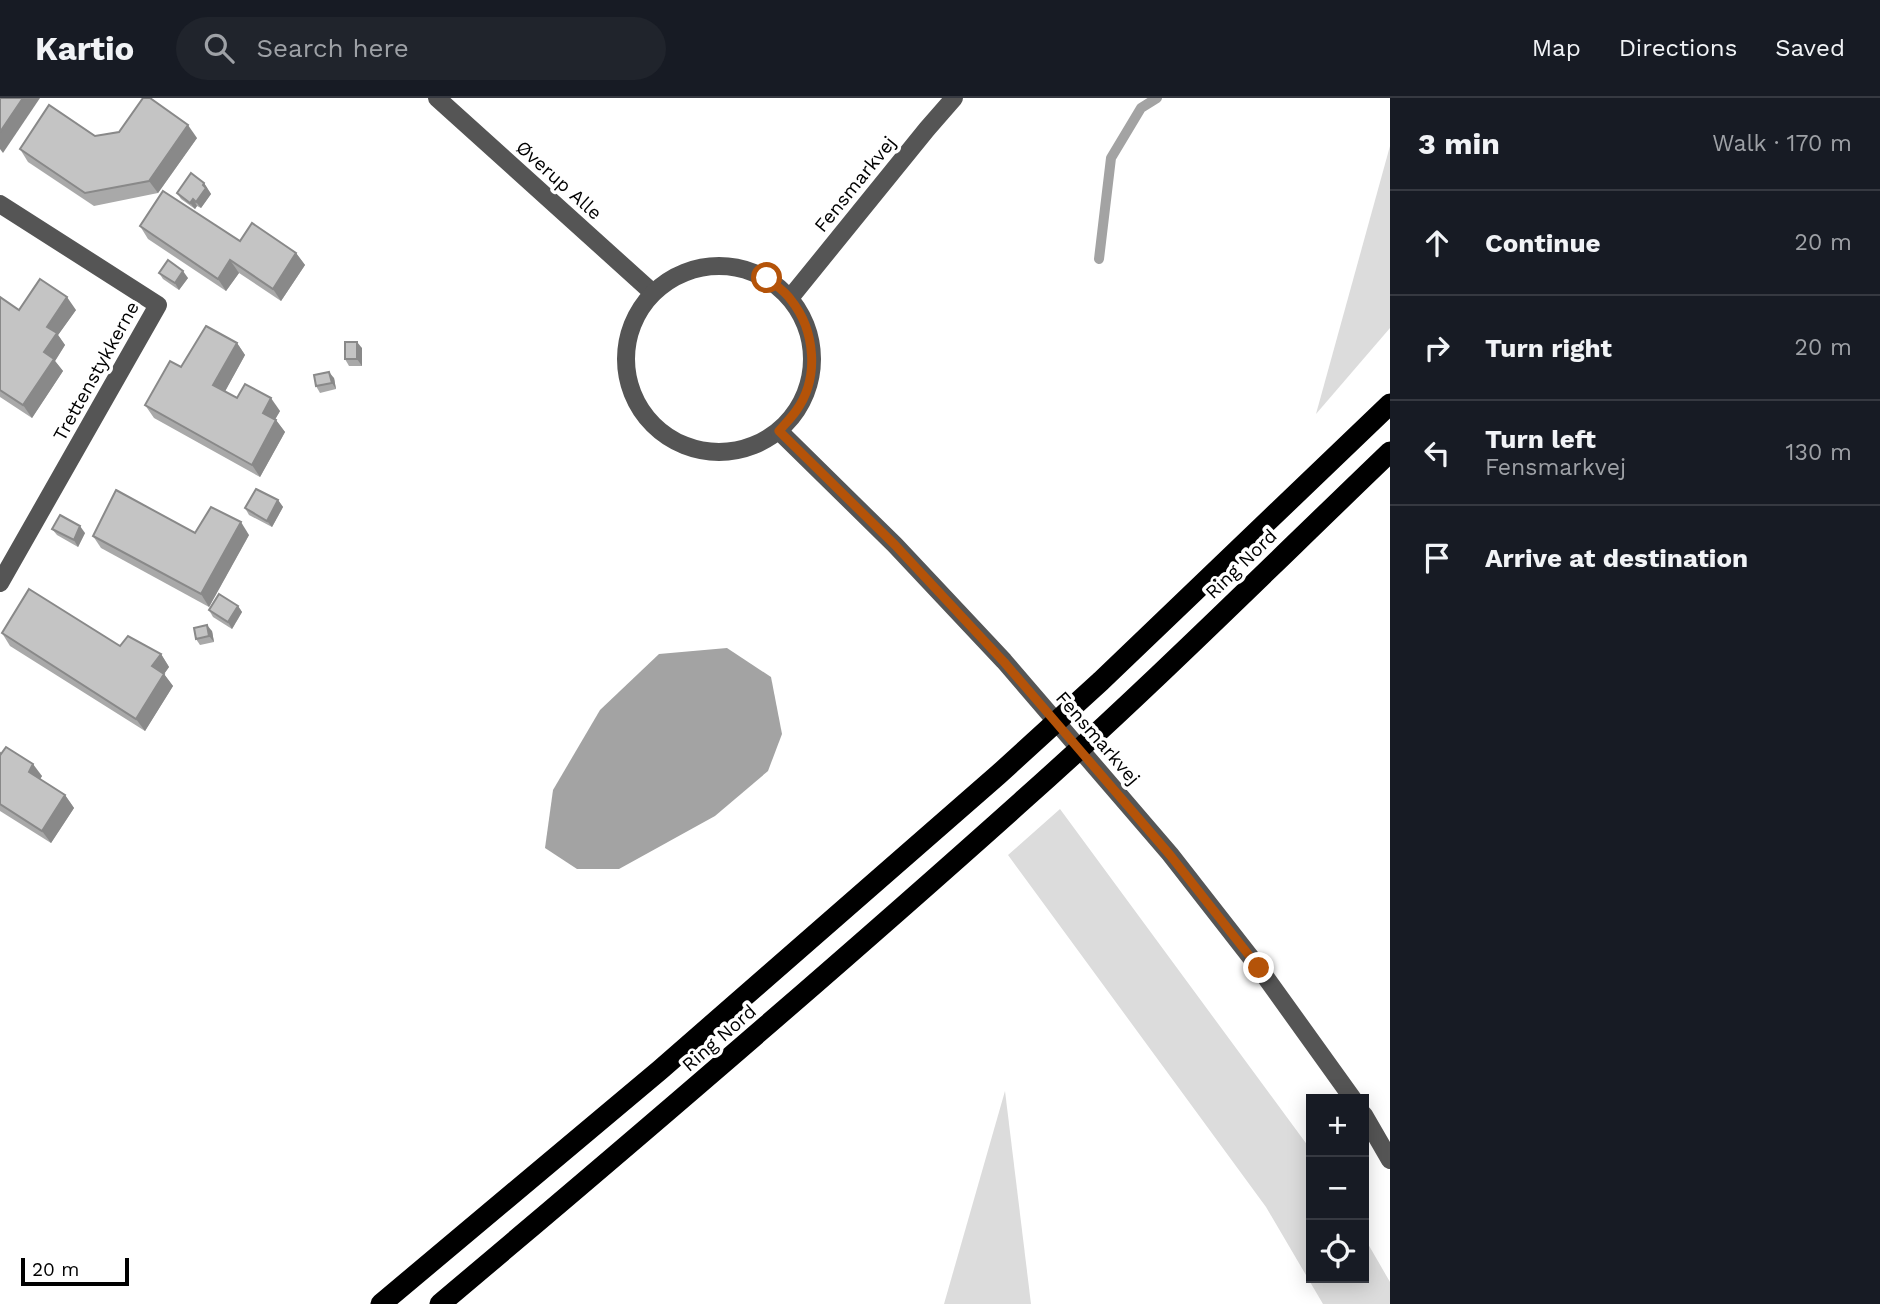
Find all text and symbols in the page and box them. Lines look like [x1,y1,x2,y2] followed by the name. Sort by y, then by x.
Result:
[176,17,666,80] search box
[35,29,134,68] text: Kartio
[200,29,238,67] icon: search
[256,33,409,63] text: Search here
[1532,34,1581,62] text: Map
[1619,34,1737,62] text: Directions
[1775,34,1845,62] text: Saved
[1418,126,1500,161] text: 3 min
[1712,130,1852,157] text: Walk · 170 m
[809,131,901,237] street label: Fensmarkvej
[511,136,607,224] street label: Øverup Alle
[1418,224,1456,262] icon: ahead
[1485,228,1601,258] text: Continue
[1795,229,1852,256] text: 20 m
[751,262,782,293] route start
[48,297,144,445] street label: Trettenstykkerne
[1418,329,1456,367] icon: right
[1485,333,1612,363] text: Turn right
[1795,334,1852,361] text: 20 m
[1485,424,1596,454] text: Turn left
[1418,434,1456,472] icon: left
[1786,439,1852,466] text: 130 m
[1485,454,1626,481] text: Fensmarkvej
[1200,524,1282,604] street label: Ring Nord
[1418,539,1456,577] icon: arrive
[1485,543,1748,573] text: Arrive at destination
[1051,686,1145,790] street label: Fensmarkvej
[1243,952,1274,983] route end
[677,1000,761,1076] street label: Ring Nord
[1306,1094,1369,1283] map controls
[1306,1094,1369,1157] button: +
[1306,1157,1369,1220] button: −
[1306,1220,1369,1283] button: locate
[21,1255,130,1287] scale bar
[32,1258,79,1281] text: 20 m

